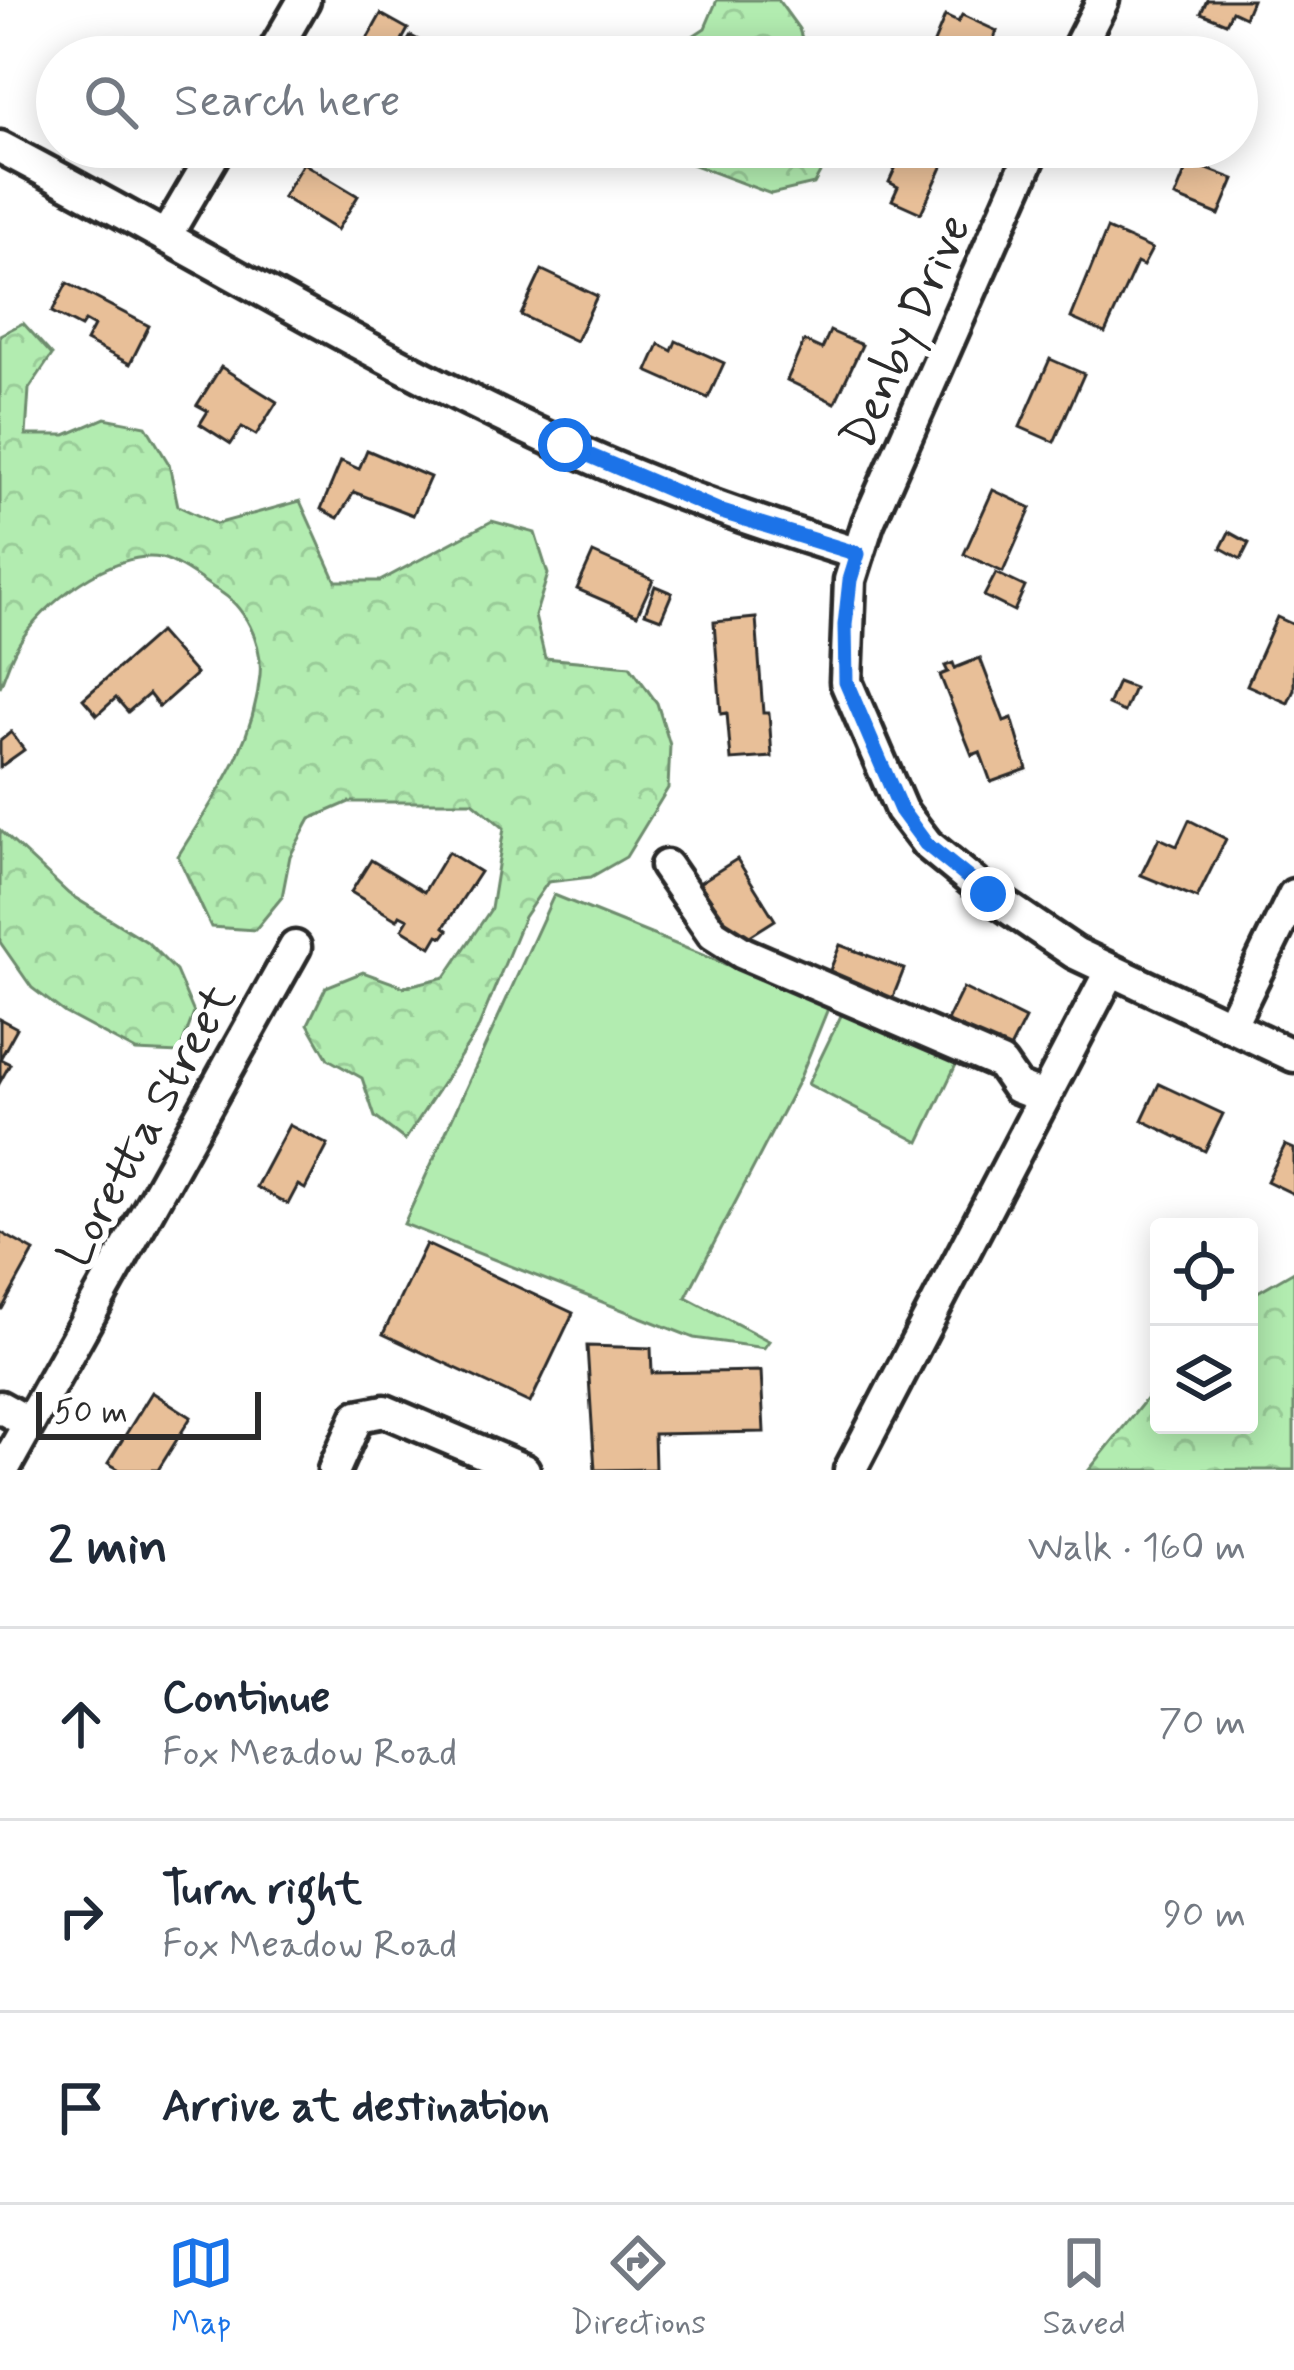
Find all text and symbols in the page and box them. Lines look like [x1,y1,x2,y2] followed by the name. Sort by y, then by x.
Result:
[36,36,1258,168] search box
[78,69,144,135] icon: search
[174,73,401,132] text: Search here
[827,205,987,460] street label: Denby Drive
[538,418,592,472] route start
[961,867,1015,921] route end
[44,973,252,1279] street label: Loretta Street
[1150,1218,1258,1434] map controls
[1150,1218,1258,1326] button: locate
[1150,1326,1258,1434] button: layers
[36,1386,261,1439] scale bar
[54,1391,128,1435] text: 50 m
[48,1515,168,1581] text: 2 min
[1028,1523,1246,1574] text: Walk · 160 m
[162,1669,330,1728] text: Continue
[48,1691,114,1757] icon: ahead
[1158,1698,1246,1749] text: 70 m
[162,1728,457,1779] text: Fox Meadow Road
[162,1861,362,1920] text: Turn right
[48,1883,114,1949] icon: right
[1163,1890,1246,1941] text: 90 m
[162,1920,457,1971] text: Fox Meadow Road
[48,2075,114,2141] icon: arrive
[162,2078,550,2137] text: Arrive at destination
[168,2230,234,2346] tab: Map
[570,2230,706,2346] tab: Directions
[1042,2230,1126,2346] tab: Saved

